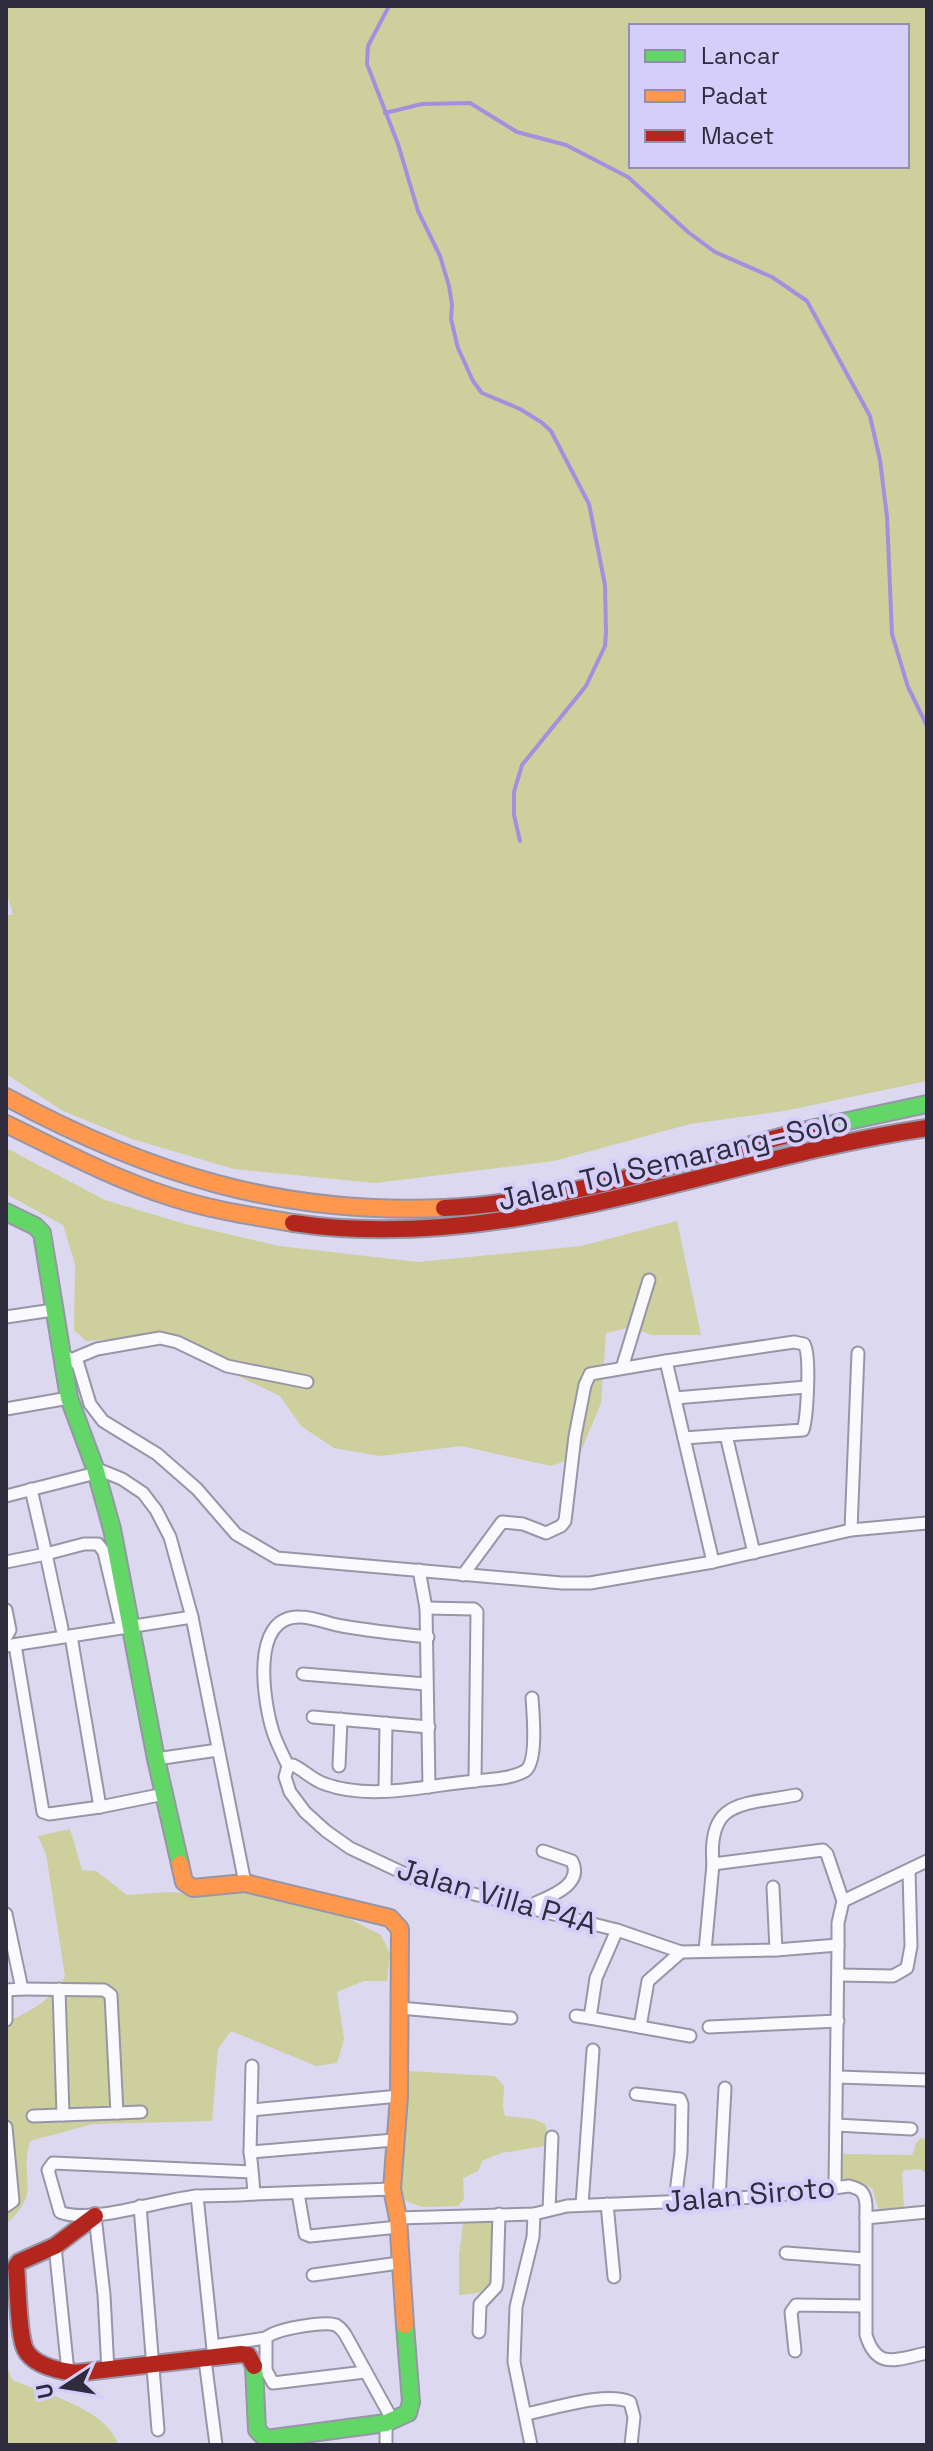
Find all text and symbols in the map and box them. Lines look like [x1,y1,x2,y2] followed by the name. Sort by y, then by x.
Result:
[629,24,909,168] legend
[701,40,780,71] text: Lancar
[701,80,768,111] text: Padat
[701,120,774,151] text: Macet
[494,1101,852,1219] street label: Jalan Tol Semarang–Solo
[393,1849,601,1943] street label: Jalan Villa P4A
[663,2167,837,2221] street label: Jalan Siroto
[24,2347,104,2427] north arrow
[29,2381,60,2401] text: U

